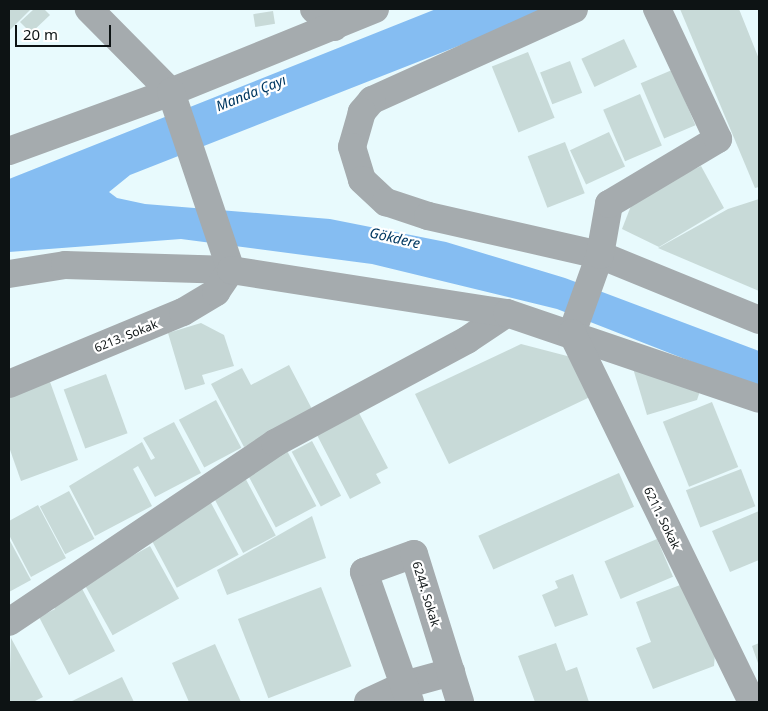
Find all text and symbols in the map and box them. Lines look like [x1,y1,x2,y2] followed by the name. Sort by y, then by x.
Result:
[18,15,114,47] scale bar
[23,24,58,44] text: 20 m
[214,71,288,115] water label: Manda Çayı
[368,224,422,252] water label: Gökdere
[92,317,160,355] street label: 6213. Sokak
[641,485,683,551] street label: 6211. Sokak
[409,560,443,628] street label: 6244. Sokak

